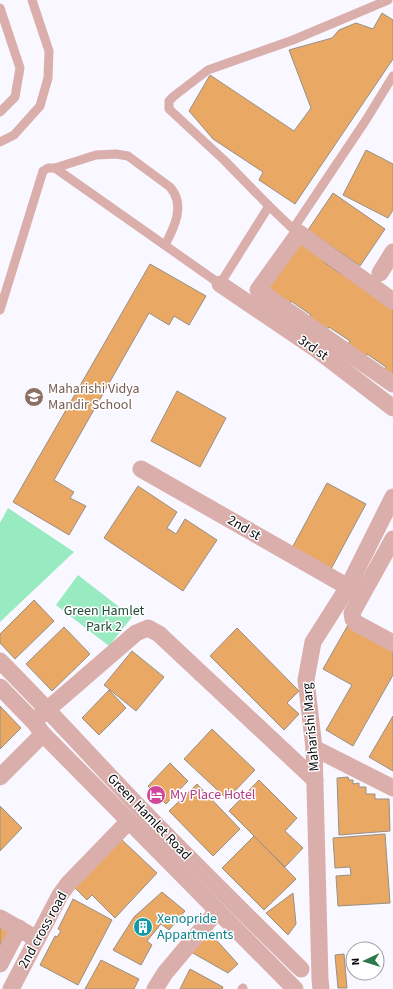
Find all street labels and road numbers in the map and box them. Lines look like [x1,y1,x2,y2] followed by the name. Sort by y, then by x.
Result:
[294,330,332,366] street label: 3rd st
[224,510,265,546] street label: 2nd st
[297,682,325,772] street label: Maharishi Marg
[102,769,196,865] street label: Green Hamlet Road
[14,888,72,972] street label: 2nd cross road

